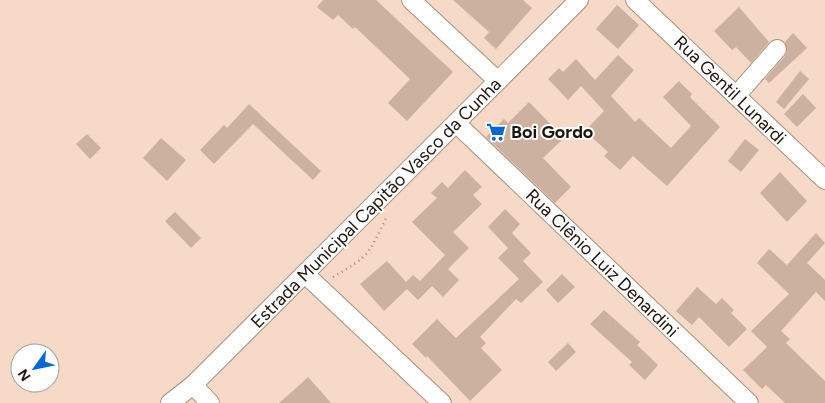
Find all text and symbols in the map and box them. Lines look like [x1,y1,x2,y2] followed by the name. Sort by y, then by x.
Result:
[669,31,791,149] street label: Rua Gentil Lunardi
[246,73,506,333] street label: Estrada Municipal Capitão Vasco da Cunha
[485,121,507,143] supermarket icon: Boi Gordo
[511,121,593,143] place label: Boi Gordo
[521,184,683,342] street label: Rua Clênio Luiz Denardini
[10,343,60,393] north arrow
[14,366,35,384] text: N

